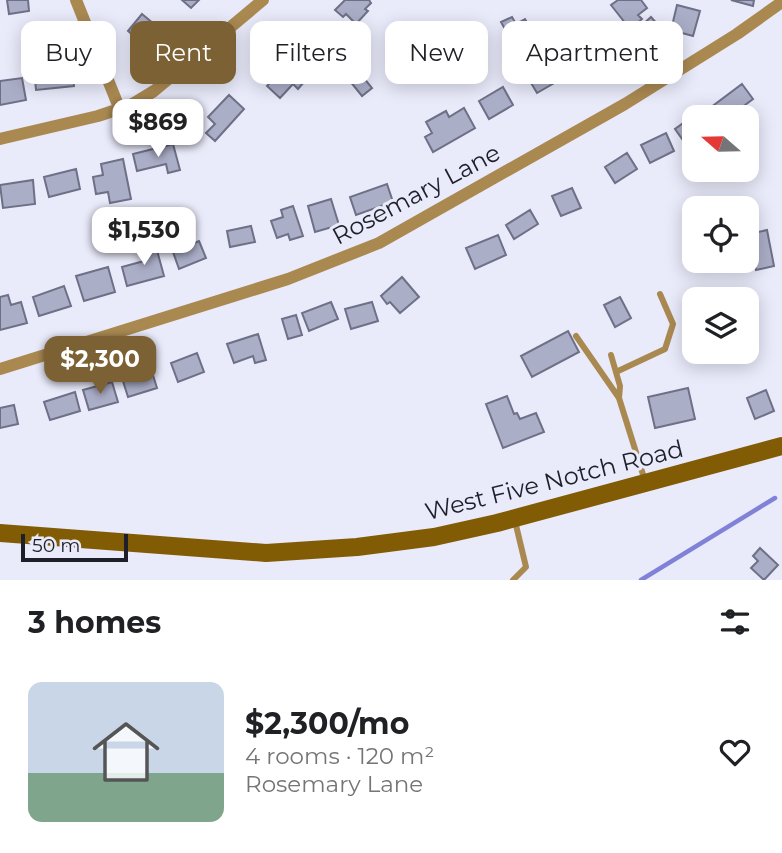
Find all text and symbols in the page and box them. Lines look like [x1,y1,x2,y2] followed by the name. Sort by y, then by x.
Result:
[21,21,116,84] chip: Buy
[130,21,236,84] chip: Rent
[250,21,371,84] chip: Filters
[385,21,488,84] chip: New
[502,21,683,84] chip: Apartment
[117,100,199,159] pin: $869
[682,105,760,182] north arrow
[682,105,759,364] map controls
[128,108,188,136] text: $869
[327,138,505,250] street label: Rosemary Lane
[682,196,759,273] button: locate
[87,208,201,267] pin: $1,530
[108,216,180,244] text: $1,530
[682,287,759,364] button: layers
[43,336,157,396] pin: $2,300
[60,345,140,373] text: $2,300
[422,434,686,526] street label: West Five Notch Road
[21,531,128,563] scale bar
[32,534,80,557] text: 50 m
[716,603,754,641] icon: filters
[28,604,161,641] text: 3 homes
[245,705,409,742] text: $2,300/mo
[84,710,168,794] icon: home
[716,733,754,771] icon: heart
[245,742,434,770] text: 4 rooms · 120 m²
[245,770,423,798] text: Rosemary Lane

